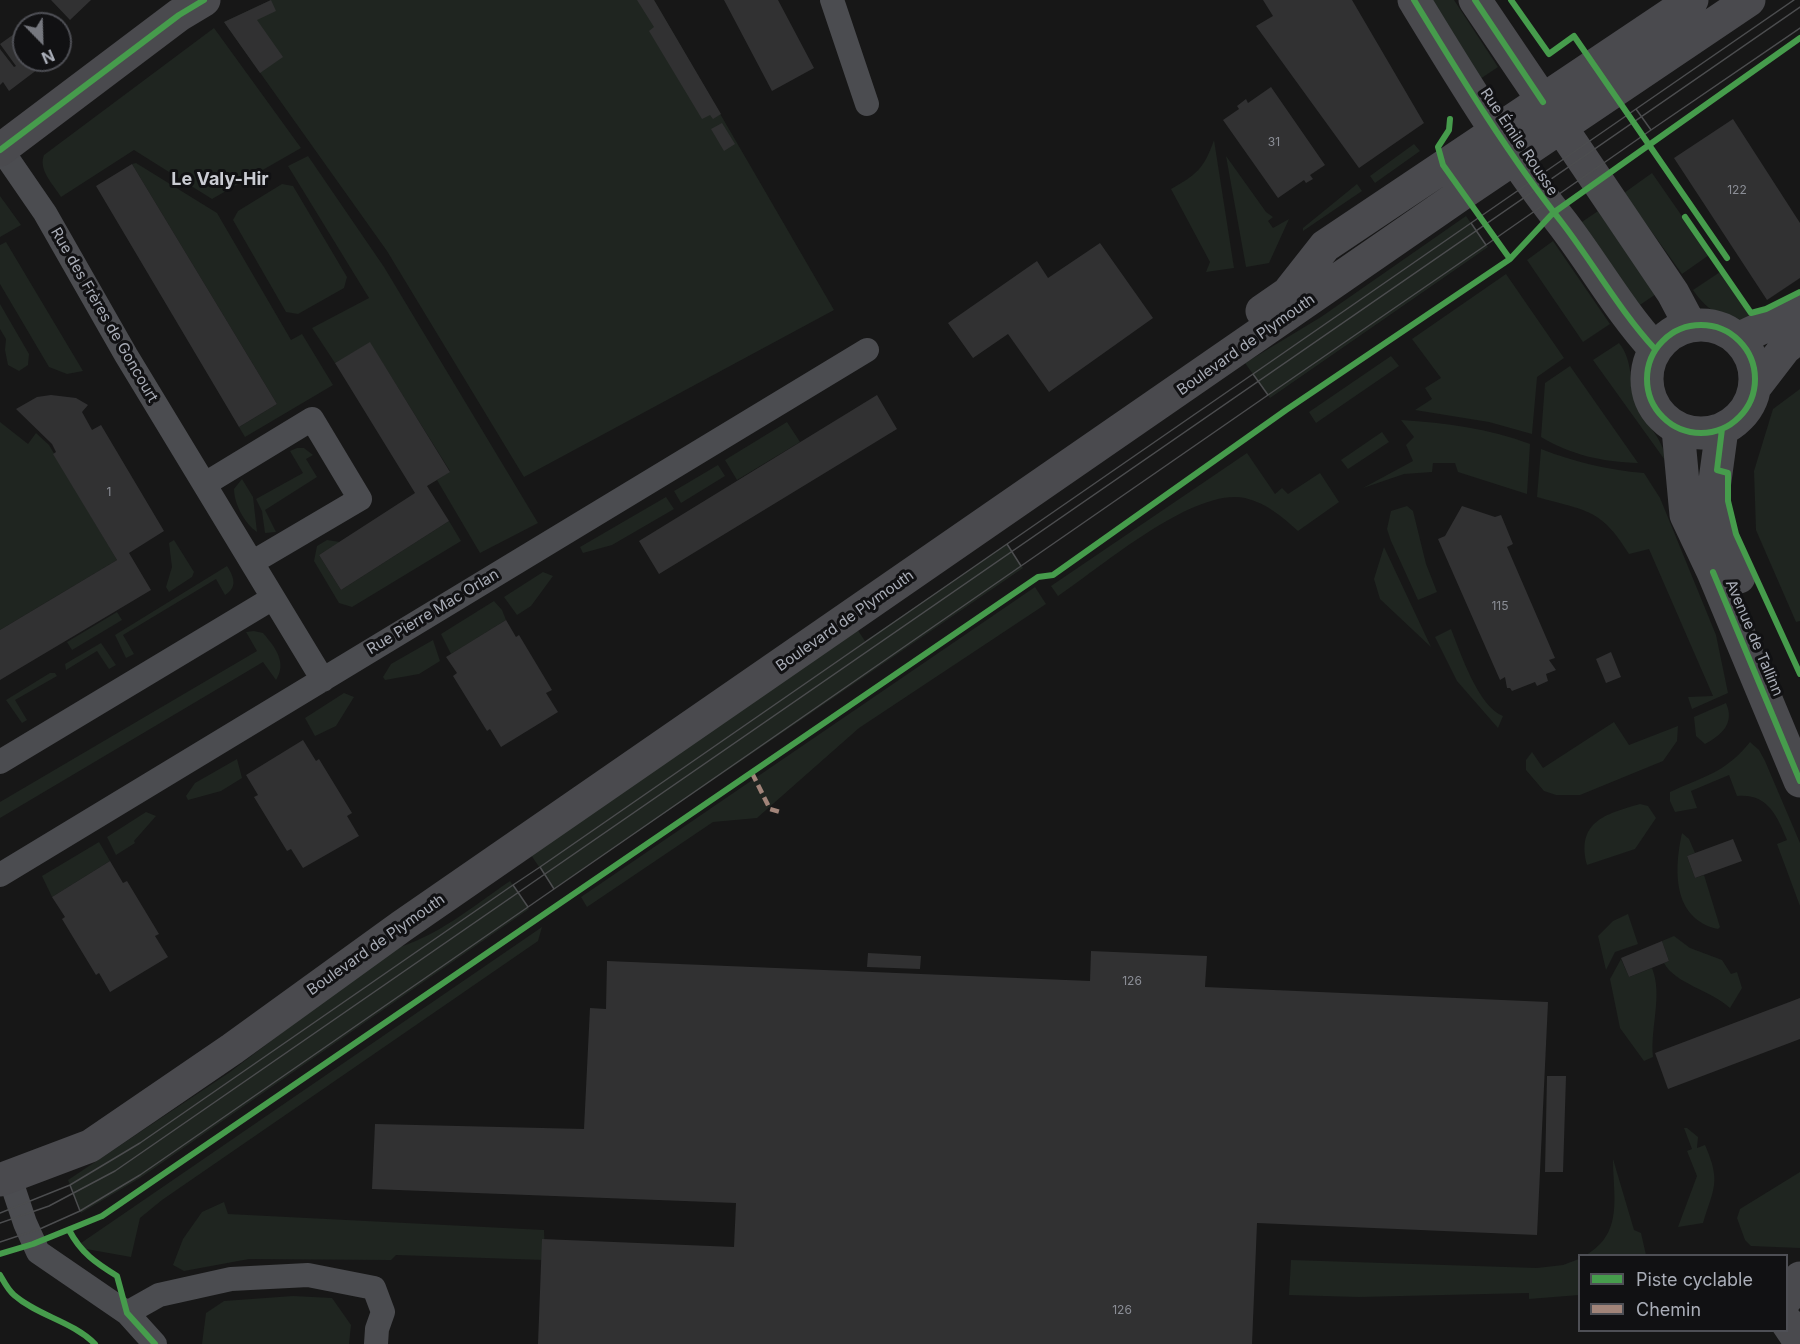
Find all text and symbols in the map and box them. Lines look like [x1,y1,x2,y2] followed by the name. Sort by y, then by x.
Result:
[12,12,72,72] north arrow
[39,45,58,68] text: N
[1476,85,1562,199] street label: Rue Émile Rousse
[1268,135,1280,149] house number: 31
[171,169,269,191] district label: Le Valy-Hir
[1727,183,1747,197] house number: 122
[47,224,161,406] street label: Rue des Frères de Goncourt
[1174,291,1318,399] street label: Boulevard de Plymouth
[107,485,111,499] house number: 1
[364,565,502,659] street label: Rue Pierre Mac Orlan
[773,567,917,675] street label: Boulevard de Plymouth
[1721,577,1787,699] street label: Avenue de Tallinn
[1491,599,1509,613] house number: 115
[304,891,448,999] street label: Boulevard de Plymouth
[1122,974,1142,988] house number: 126
[1578,1254,1788,1332] legend
[1636,1269,1753,1290] text: Piste cyclable
[1636,1299,1701,1320] text: Chemin
[1112,1303,1132,1317] house number: 126

